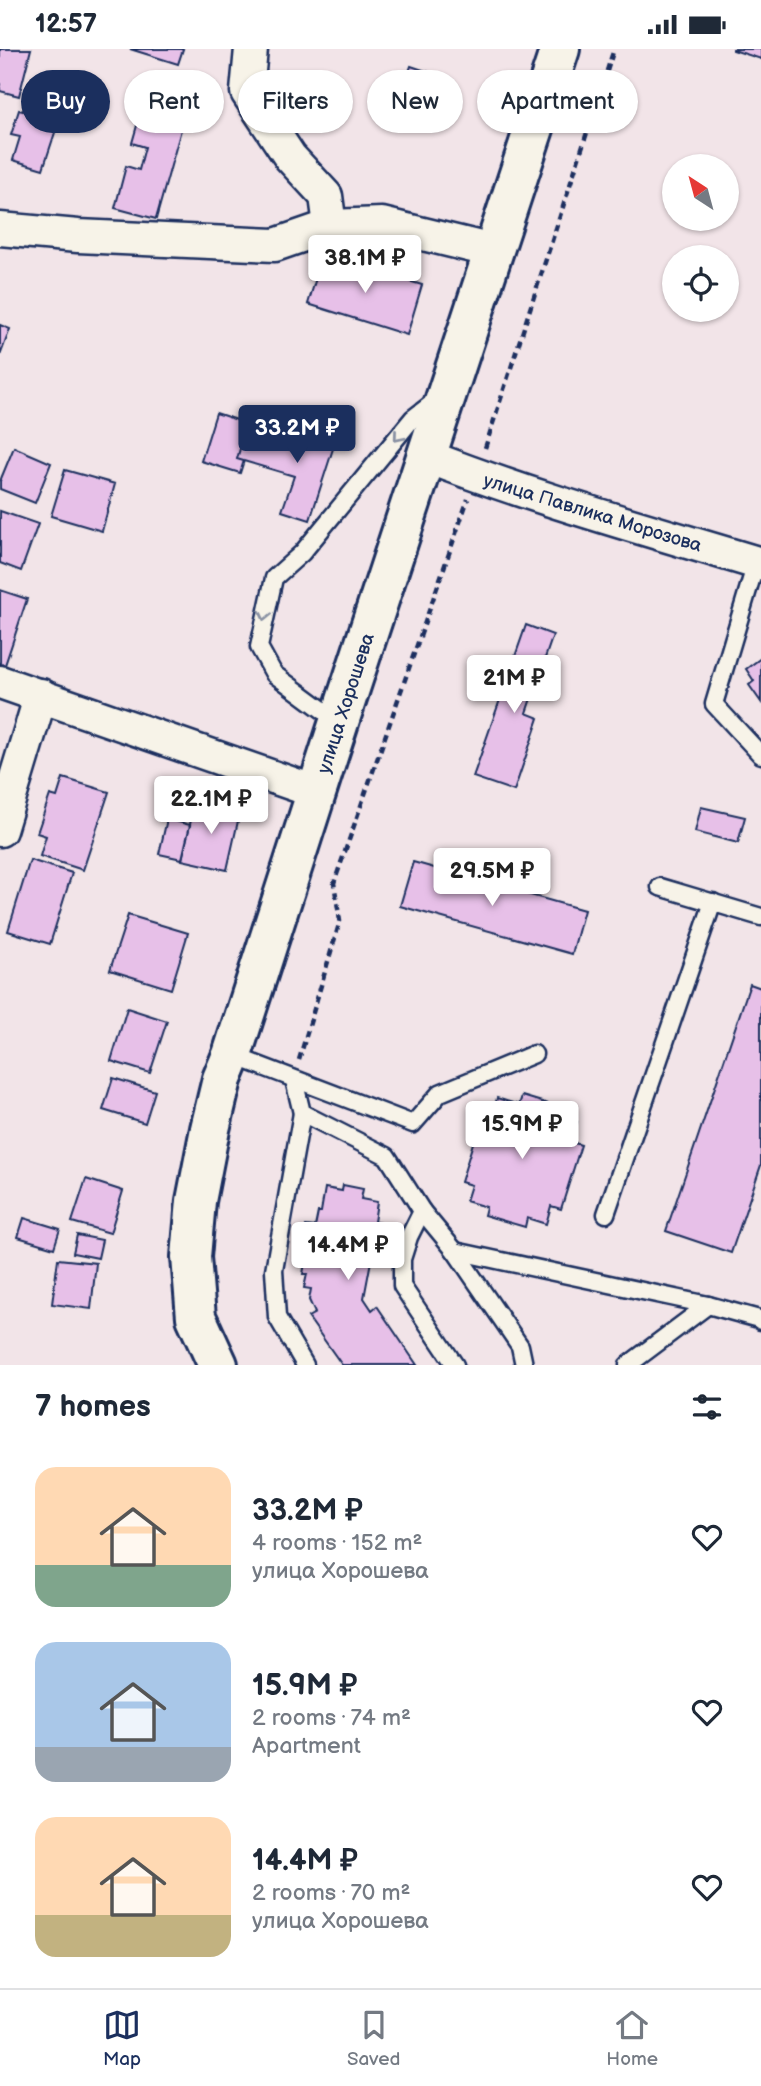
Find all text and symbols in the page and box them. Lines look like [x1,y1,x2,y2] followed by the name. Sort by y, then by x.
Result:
[35,9,97,40] text: 12:57
[21,70,110,133] chip: Buy
[124,70,224,133] chip: Rent
[238,70,353,133] chip: Filters
[367,70,463,133] chip: New
[477,70,638,133] chip: Apartment
[662,154,738,231] north arrow
[662,154,739,322] map controls
[300,236,430,295] pin: 38.1M ₽
[324,244,406,272] text: 38.1M ₽
[662,245,739,322] button: locate
[232,405,362,465] pin: 33.2M ₽
[254,414,340,442] text: 33.2M ₽
[394,428,406,441] one-way arrow
[481,469,705,558] street label: улица Павлика Морозова
[259,610,274,622] one-way arrow
[313,630,380,777] street label: улица Хорошева
[465,655,563,715] pin: 21M ₽
[483,664,545,692] text: 21M ₽
[146,777,276,836] pin: 22.1M ₽
[170,785,252,813] text: 22.1M ₽
[427,849,557,908] pin: 29.5M ₽
[449,857,535,885] text: 29.5M ₽
[457,1101,587,1161] pin: 15.9M ₽
[482,1110,562,1138] text: 15.9M ₽
[283,1223,413,1282] pin: 14.4M ₽
[307,1231,389,1259] text: 14.4M ₽
[688,1388,726,1426] icon: filters
[35,1389,151,1425] text: 7 homes
[252,1493,363,1529] text: 33.2M ₽
[91,1495,175,1579] icon: home
[688,1518,726,1556] icon: heart
[252,1529,422,1557] text: 4 rooms · 152 m²
[252,1557,429,1585] text: улица Хорошева
[252,1668,358,1704] text: 15.9M ₽
[91,1670,175,1754] icon: home
[688,1693,726,1731] icon: heart
[252,1704,411,1732] text: 2 rooms · 74 m²
[252,1732,361,1760] text: Apartment
[252,1843,358,1879] text: 14.4M ₽
[91,1845,175,1929] icon: home
[688,1868,726,1906] icon: heart
[252,1879,411,1907] text: 2 rooms · 70 m²
[252,1907,429,1935] text: улица Хорошева
[103,2006,141,2071] tab: Map
[347,2006,400,2071] tab: Saved
[606,2006,658,2071] tab: Home

